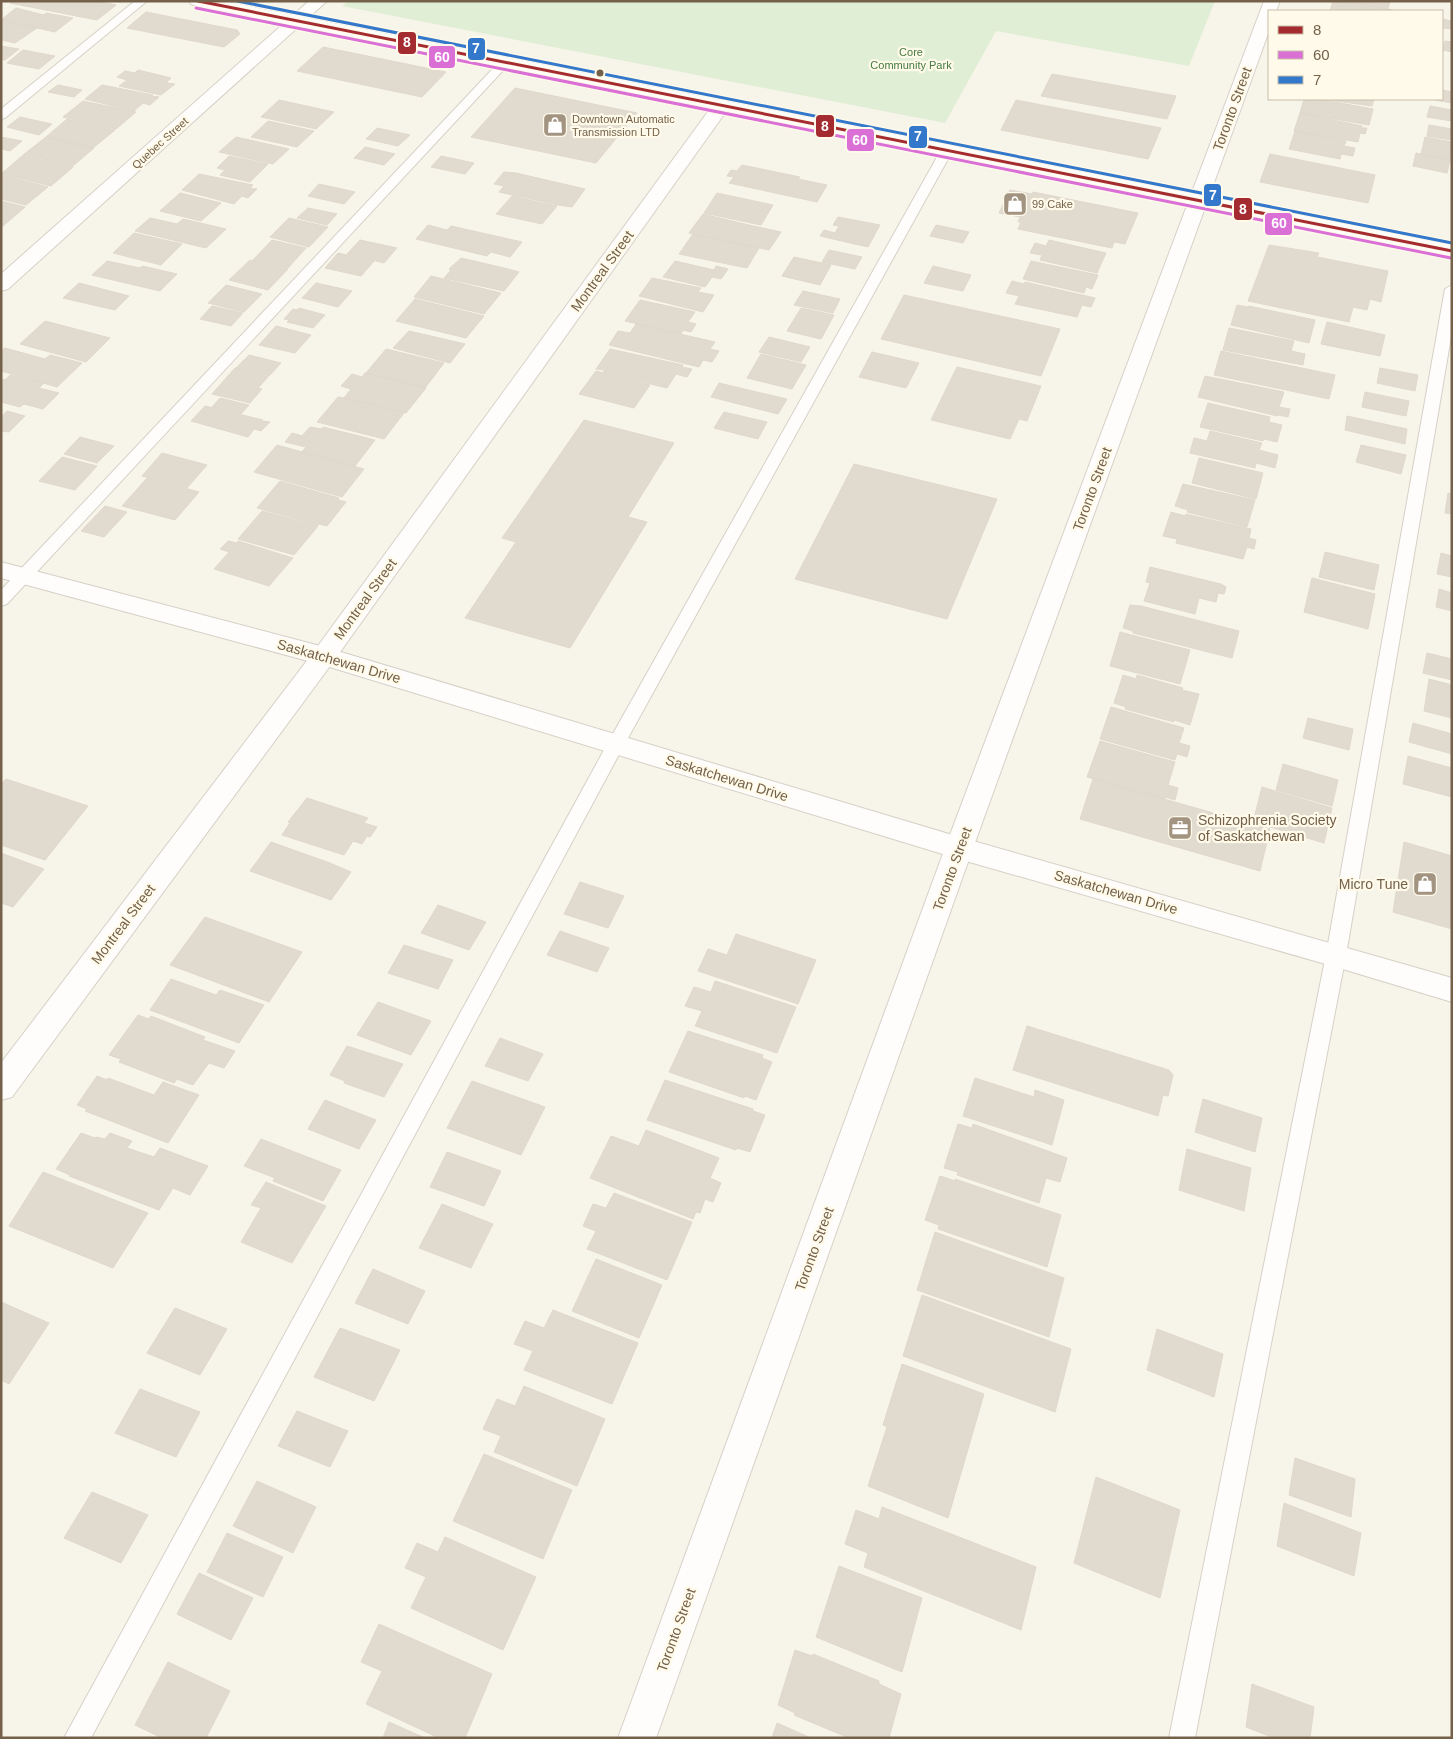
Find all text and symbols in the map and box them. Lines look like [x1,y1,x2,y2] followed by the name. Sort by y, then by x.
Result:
[1268,10,1443,100] legend
[1313,21,1321,38] text: 8
[397,31,417,55] line badge: 8
[403,34,411,50] text: 8
[467,37,486,61] line badge: 7
[472,40,480,56] text: 7
[428,45,456,69] line badge: 60
[870,46,952,71] park label: Core Community Park
[1313,46,1330,63] text: 60
[434,49,450,65] text: 60
[1209,65,1255,153] street label: Toronto Street
[595,68,605,78] unlabelled marker
[1313,71,1321,88] text: 7
[542,112,568,138] shop icon: Downtown Automatic Transmission LTD
[572,113,675,138] place label: Downtown Automatic Transmission LTD
[815,114,835,138] line badge: 8
[130,115,190,171] street label: Quebec Street
[821,118,829,134] text: 8
[908,125,928,149] line badge: 7
[846,128,875,152] line badge: 60
[914,128,922,144] text: 7
[852,132,868,148] text: 60
[1203,183,1222,207] line badge: 7
[1209,187,1217,203] text: 7
[1002,191,1028,217] shop icon: 99 Cake
[1233,197,1253,221] line badge: 8
[1032,198,1073,210] place label: 99 Cake
[1239,201,1247,217] text: 8
[1264,212,1293,236] line badge: 60
[1271,215,1287,231] text: 60
[567,227,637,314] street label: Montreal Street
[1069,445,1115,533] street label: Toronto Street
[330,555,400,642] street label: Montreal Street
[275,636,403,686] street label: Saskatchewan Drive
[664,752,791,804] street label: Saskatchewan Drive
[1198,812,1337,844] place label: Schizophrenia Society of Saskatchewan
[1167,815,1193,841] office icon: Schizophrenia Society of Saskatchewan
[929,825,975,913] street label: Toronto Street
[1052,867,1180,917] street label: Saskatchewan Drive
[1412,871,1438,897] shop icon: Micro Tune
[1339,876,1408,892] place label: Micro Tune
[88,881,158,967] street label: Montreal Street
[791,1205,837,1293] street label: Toronto Street
[653,1586,699,1674] street label: Toronto Street

